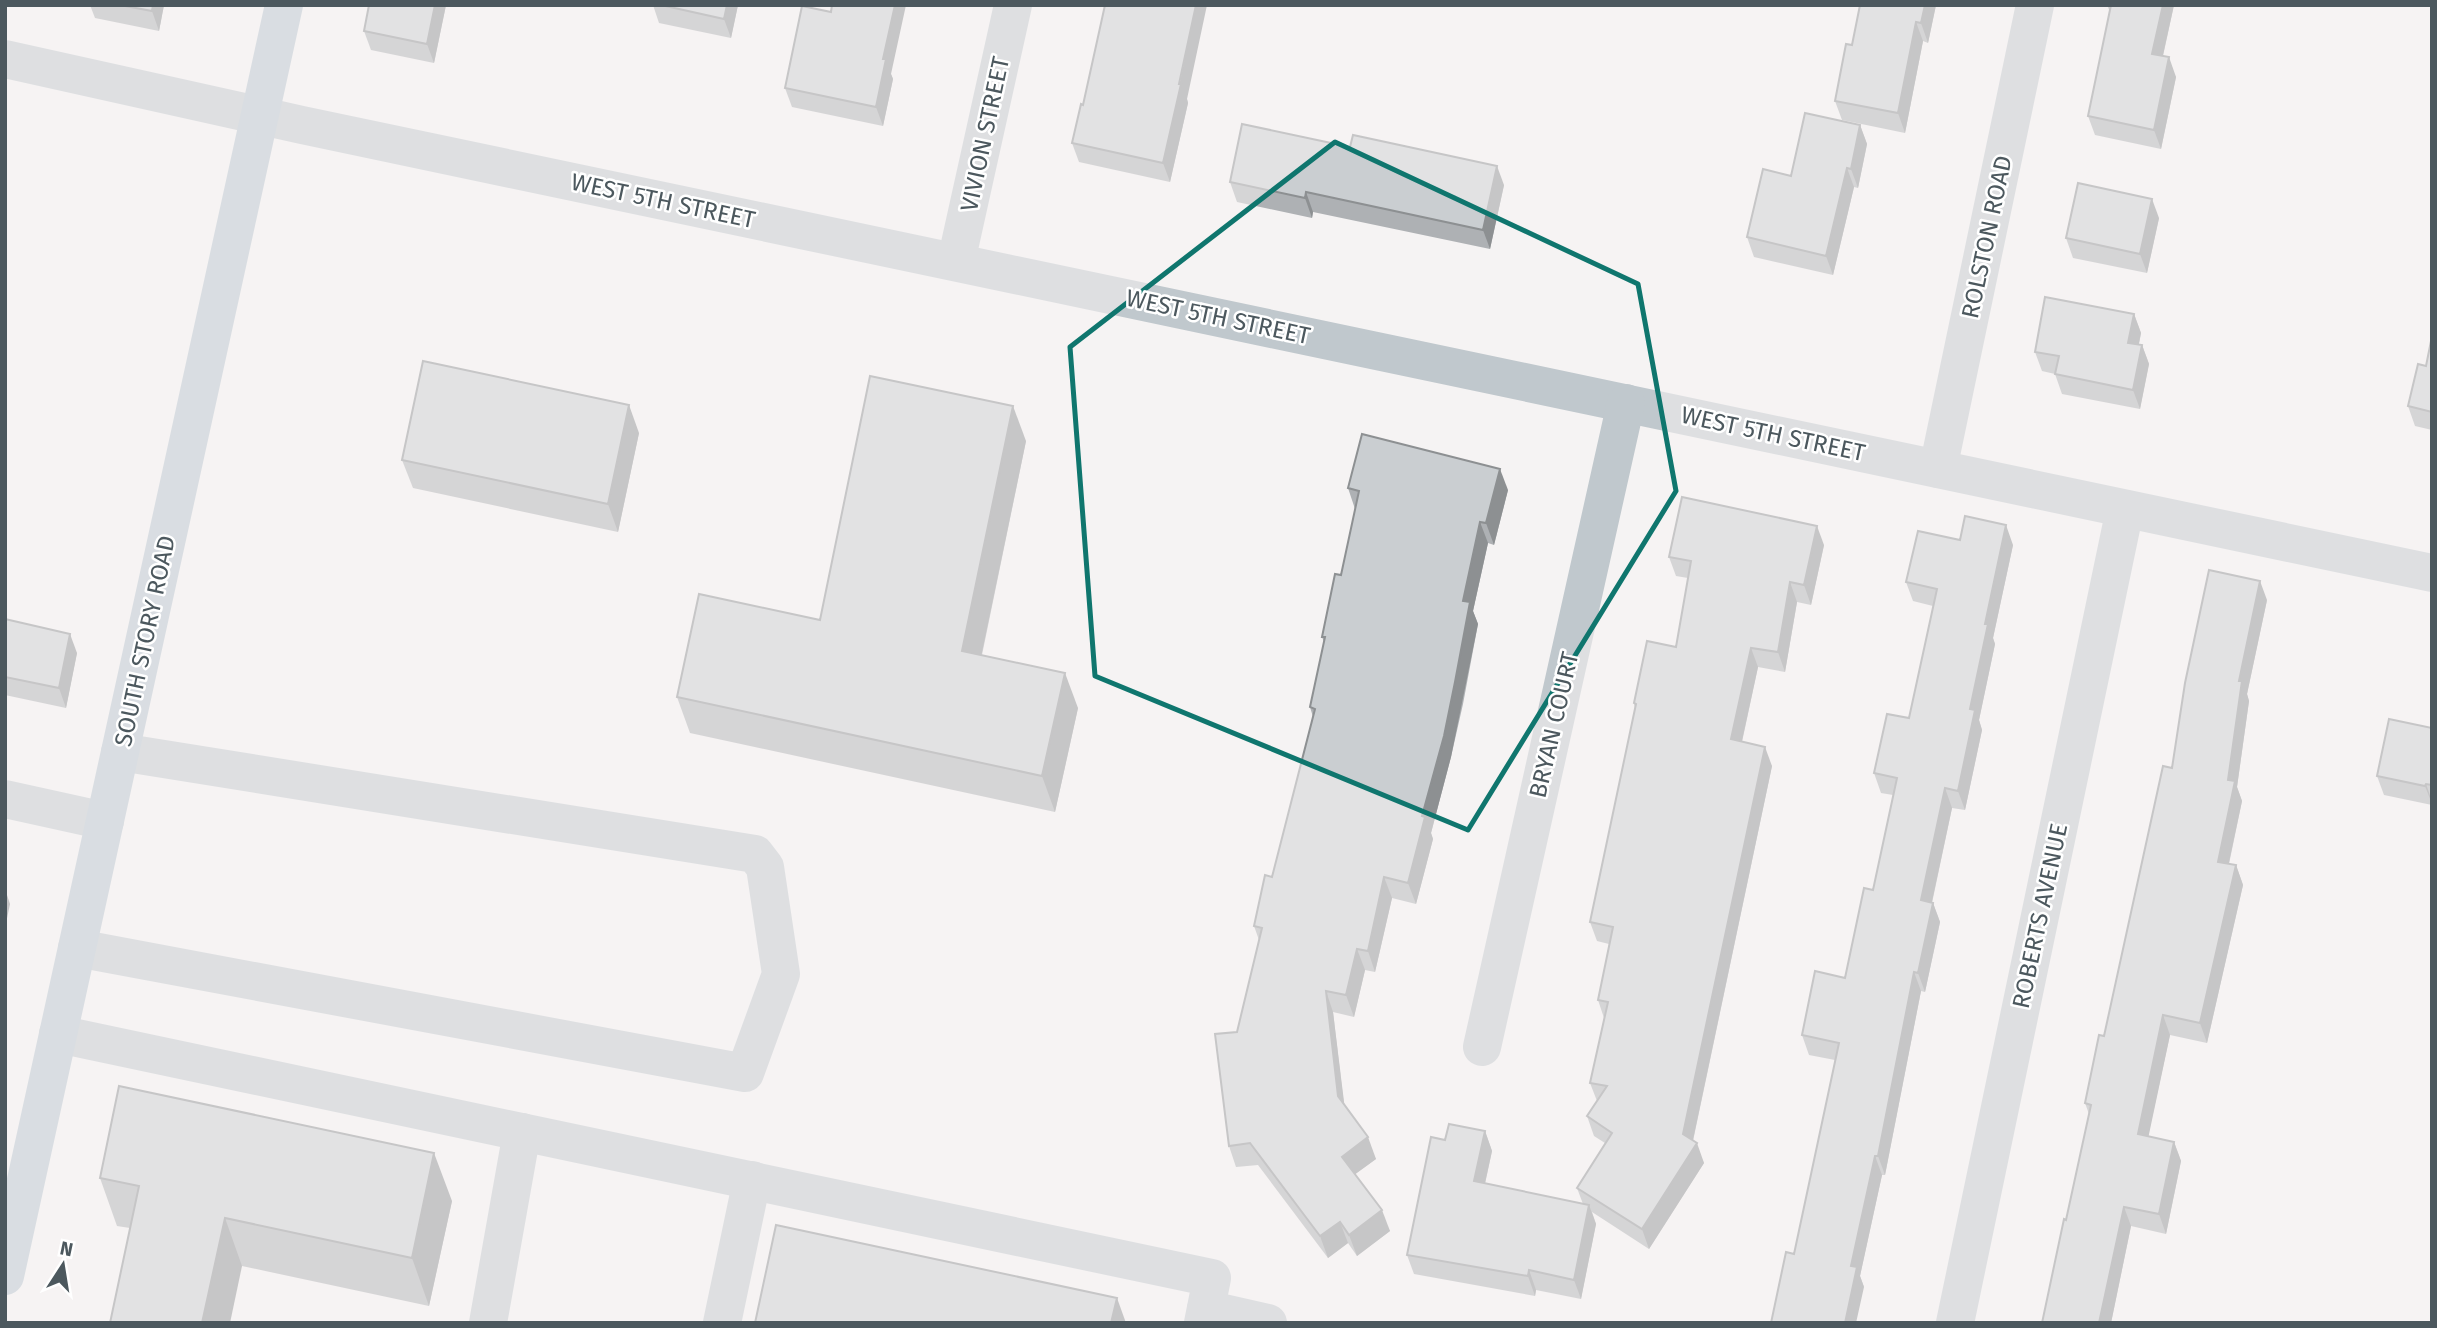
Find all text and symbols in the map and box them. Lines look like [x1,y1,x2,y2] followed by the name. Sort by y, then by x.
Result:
[955,53,1015,214] street label: VIVION STREET
[1956,153,2018,321] street label: ROLSTON ROAD
[568,168,758,234] street label: WEST 5TH STREET
[1123,284,1313,350] street label: WEST 5TH STREET
[1678,401,1868,467] street label: WEST 5TH STREET
[109,533,181,749] street label: SOUTH STORY ROAD
[1524,649,1585,801] street label: BRYAN COURT
[2007,821,2073,1011] street label: ROBERTS AVENUE
[28,1230,98,1300] north arrow
[58,1236,75,1261] text: N

